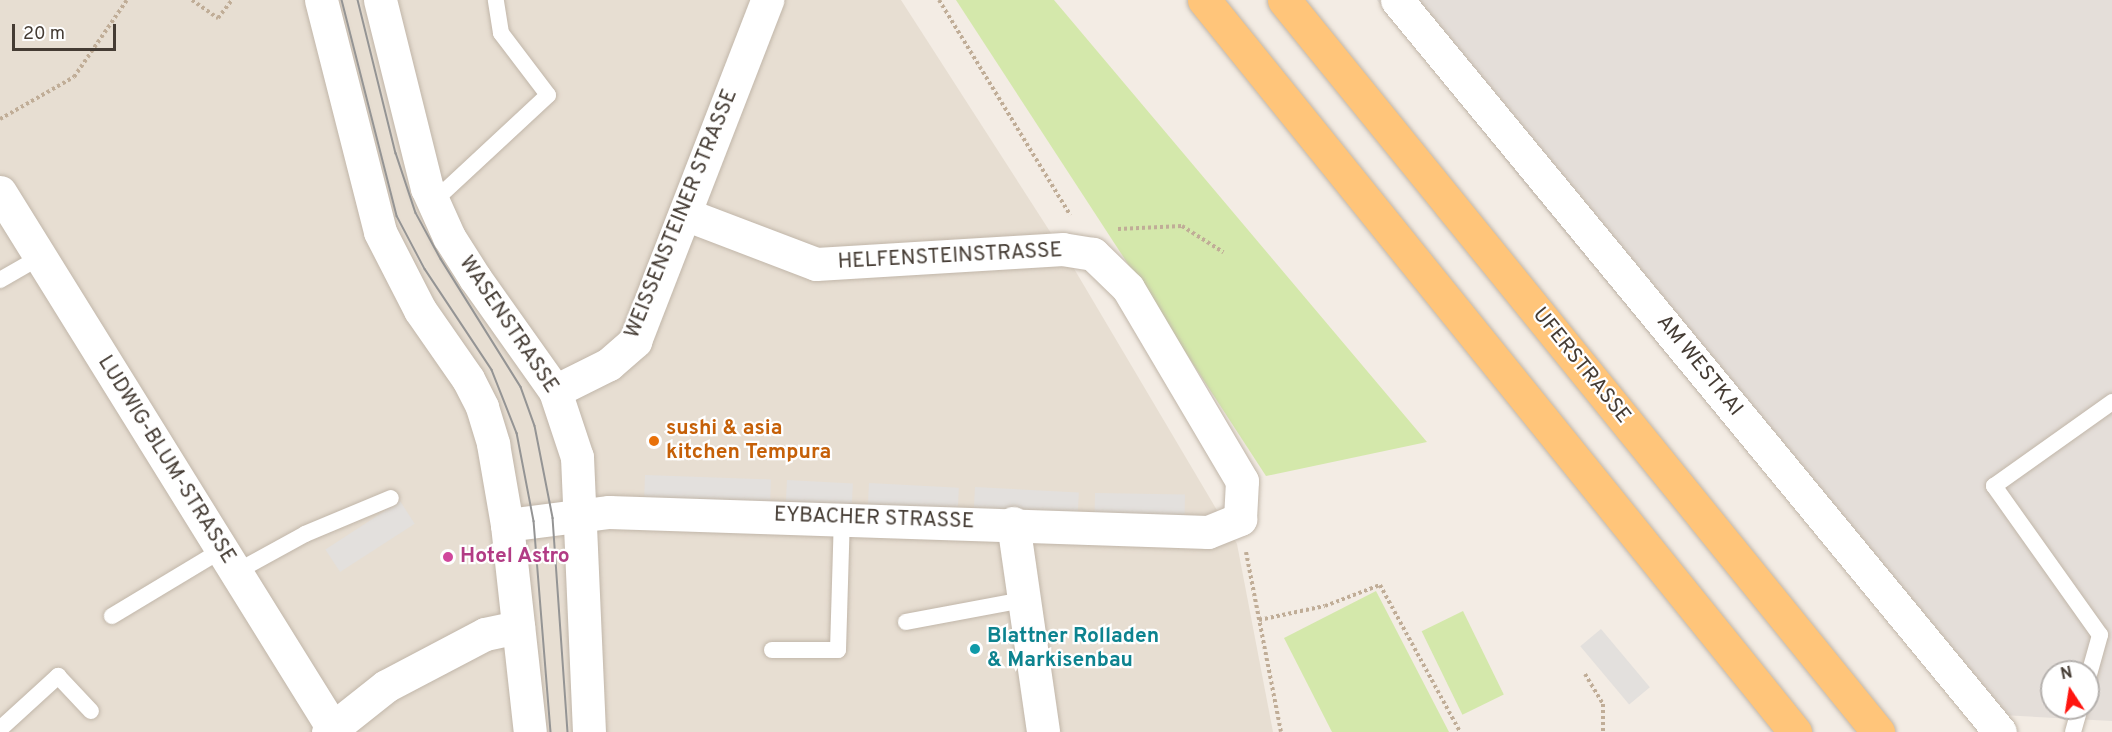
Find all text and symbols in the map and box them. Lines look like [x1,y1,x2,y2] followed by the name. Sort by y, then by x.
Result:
[15,12,118,50] scale bar
[23,23,65,46] text: 20 m
[620,86,744,342] street label: WEISSENSTEINER STRASSE
[837,239,1063,275] street label: HELFENSTEINSTRASSE
[453,252,563,398] street label: WASENSTRASSE
[1527,303,1635,429] street label: UFERSTRASSE
[1650,310,1748,422] street label: AM WESTKAI
[92,351,240,569] street label: LUDWIG-BLUM-STRASSE
[666,416,831,466] place label: sushi & asia kitchen Tempura
[647,434,661,448] marker: sushi & asia kitchen Tempura
[773,503,975,535] street label: EYBACHER STRASSE
[460,544,570,570] place label: Hotel Astro
[441,550,455,564] marker: Hotel Astro
[987,624,1159,674] place label: Blattner Rolladen & Markisenbau
[968,642,982,656] marker: Blattner Rolladen & Markisenbau
[2040,660,2100,720] north arrow
[2059,663,2074,685] text: N

